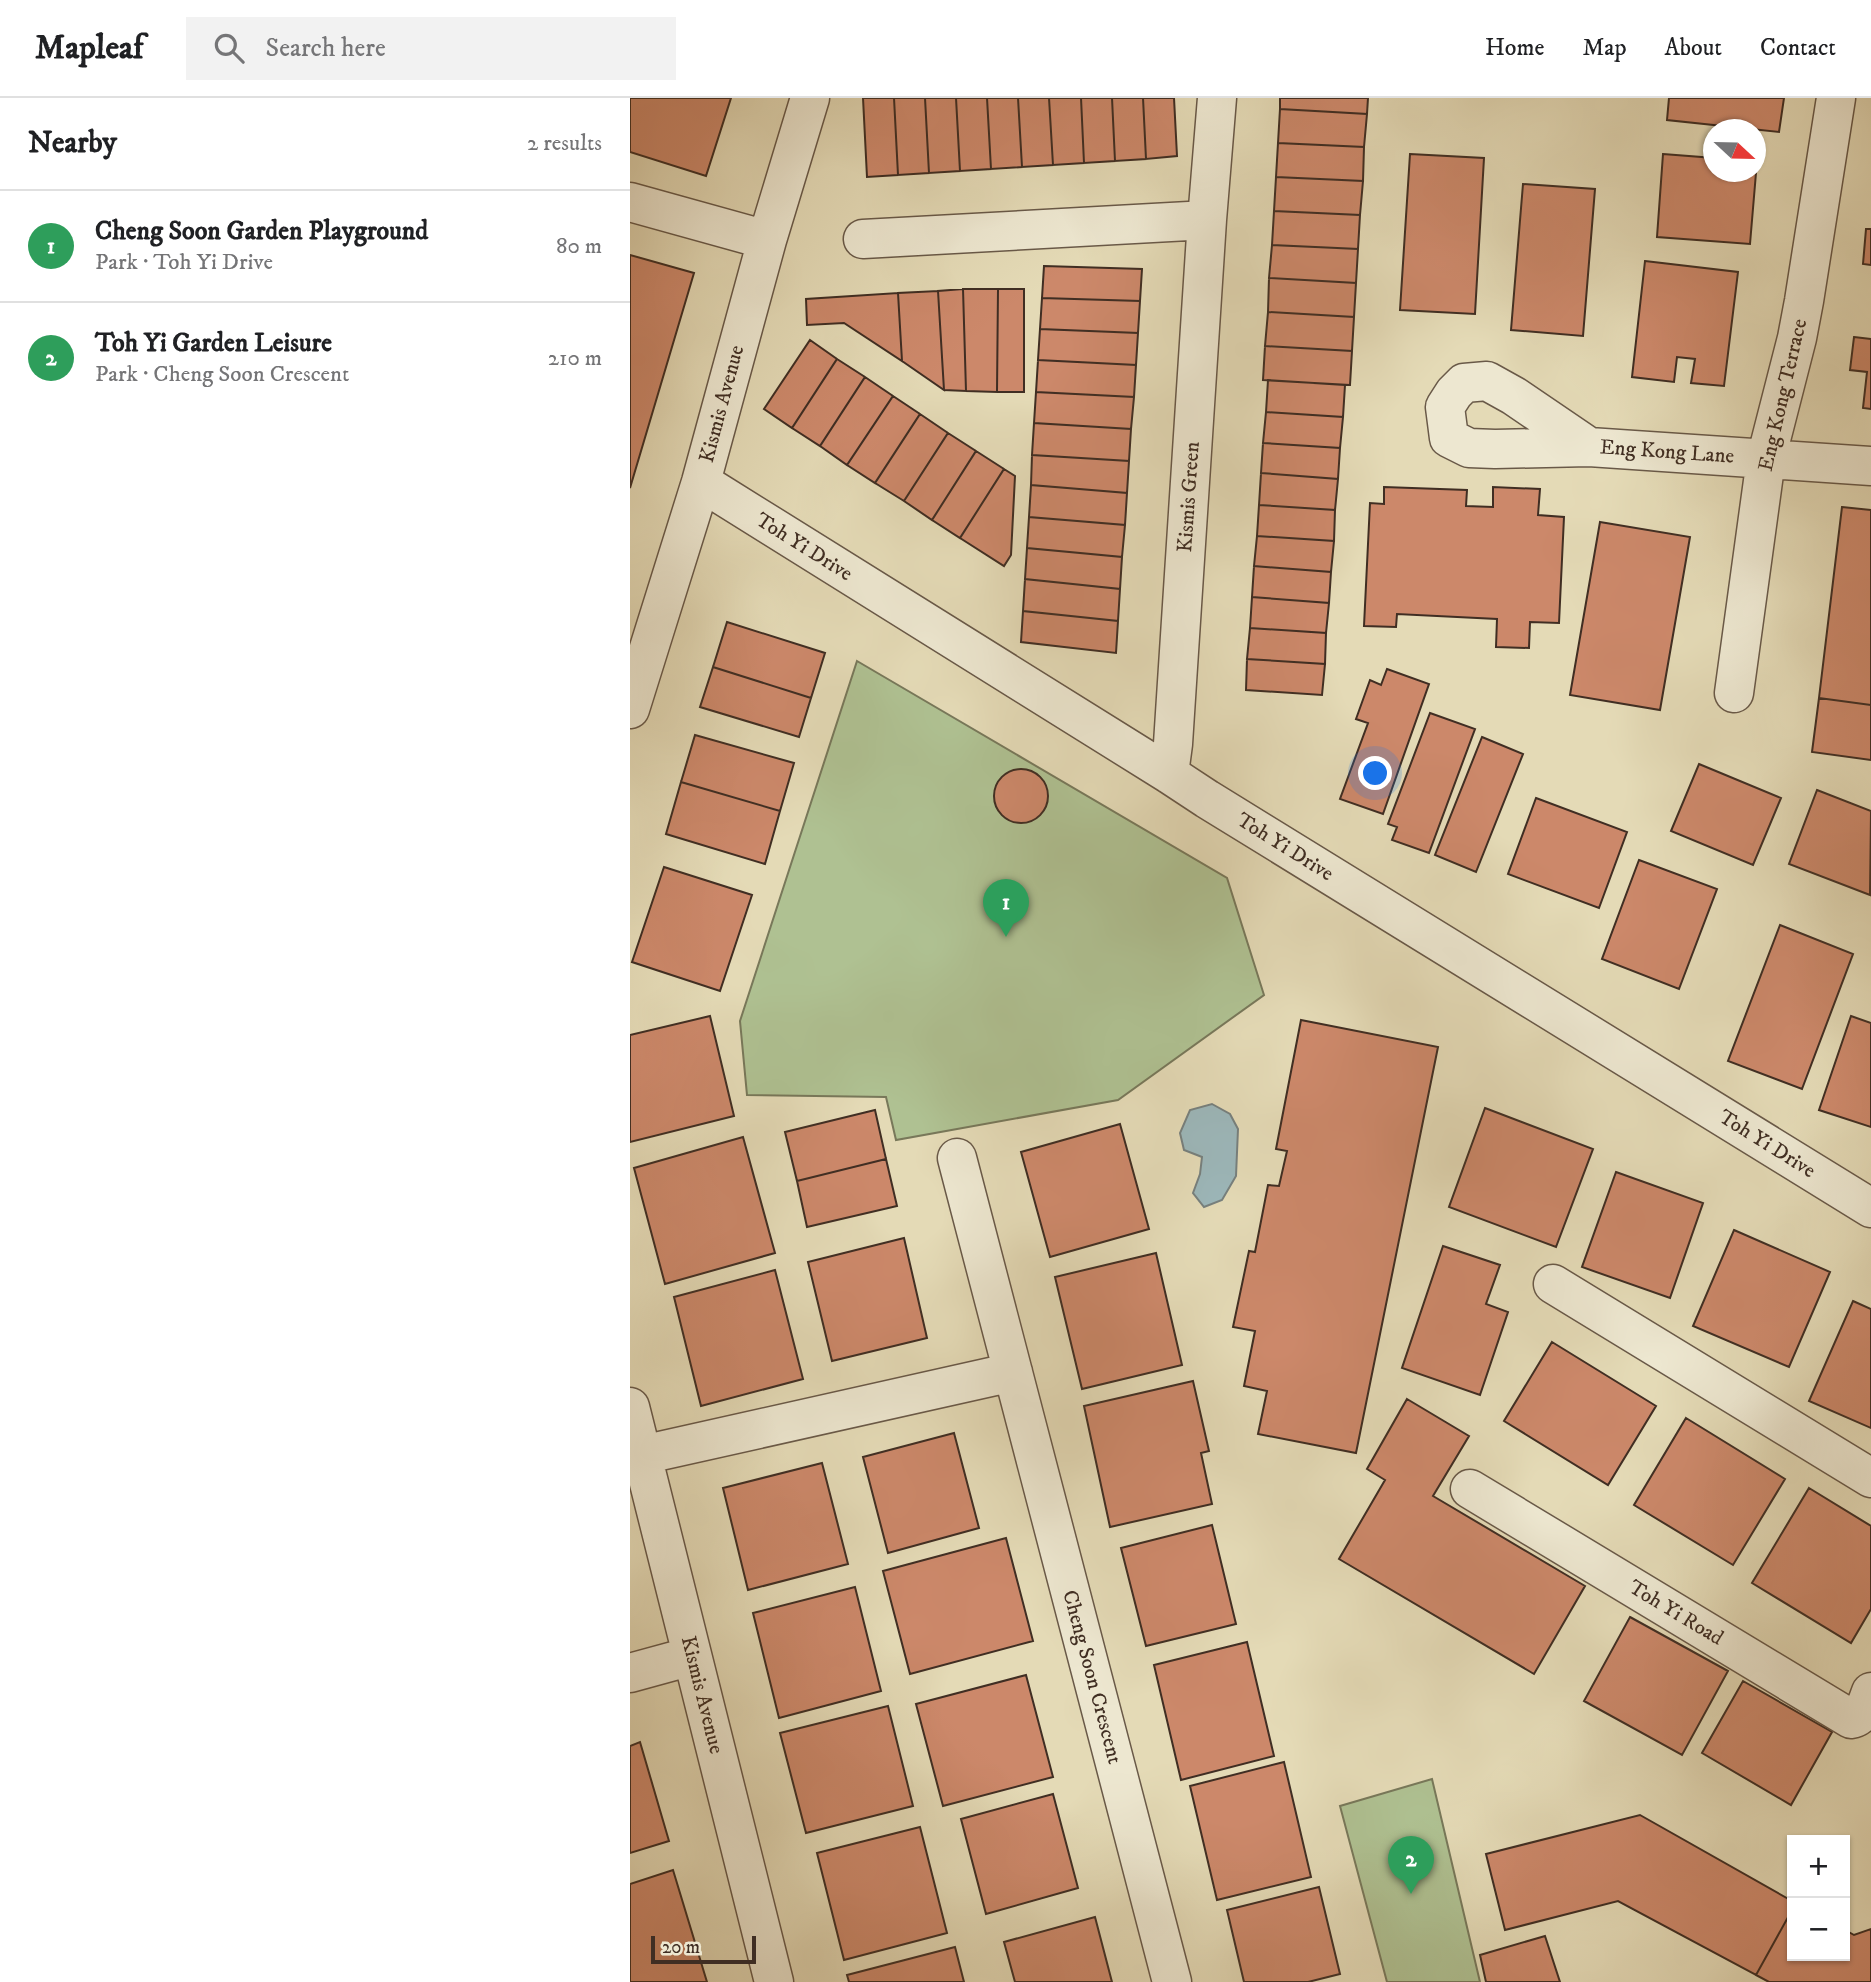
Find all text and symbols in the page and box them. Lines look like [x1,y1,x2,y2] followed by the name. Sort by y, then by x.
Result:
[186,17,676,80] search box
[35,28,144,69] text: Mapleaf
[210,29,248,67] icon: search
[266,32,386,65] text: Search here
[1485,33,1544,63] text: Home
[1582,33,1627,63] text: Map
[1665,33,1722,63] text: About
[1760,33,1836,63] text: Contact
[1703,119,1766,182] north arrow
[28,125,117,162] text: Nearby
[527,129,602,158] text: 2 results
[95,215,428,248] text: Cheng Soon Garden Playground
[47,232,55,261] text: 1
[556,232,602,261] text: 80 m
[95,248,273,277] text: Park · Toh Yi Drive
[1753,316,1813,474] street label: Eng Kong Terrace
[95,327,332,360] text: Toh Yi Garden Leisure
[694,342,750,466] street label: Kismis Avenue
[45,344,57,373] text: 2
[548,344,602,373] text: 210 m
[95,360,349,389] text: Park · Cheng Soon Crescent
[1599,434,1735,470] street label: Eng Kong Lane
[1172,441,1206,553] street label: Kismis Green
[751,507,857,587] street label: Toh Yi Drive
[1358,756,1392,790] your location
[1232,807,1338,887] street label: Toh Yi Drive
[983,879,1029,937] pin: 1
[1714,1104,1820,1184] street label: Toh Yi Drive
[1624,1575,1729,1652] street label: Toh Yi Road
[1056,1587,1128,1767] street label: Cheng Soon Crescent
[675,1633,729,1757] street label: Kismis Avenue
[1787,1835,1850,1961] map controls
[1787,1835,1850,1898] button: +
[1388,1836,1434,1894] pin: 2
[1787,1898,1850,1961] button: −
[651,1933,756,1965] scale bar
[662,1936,700,1959] text: 20 m

